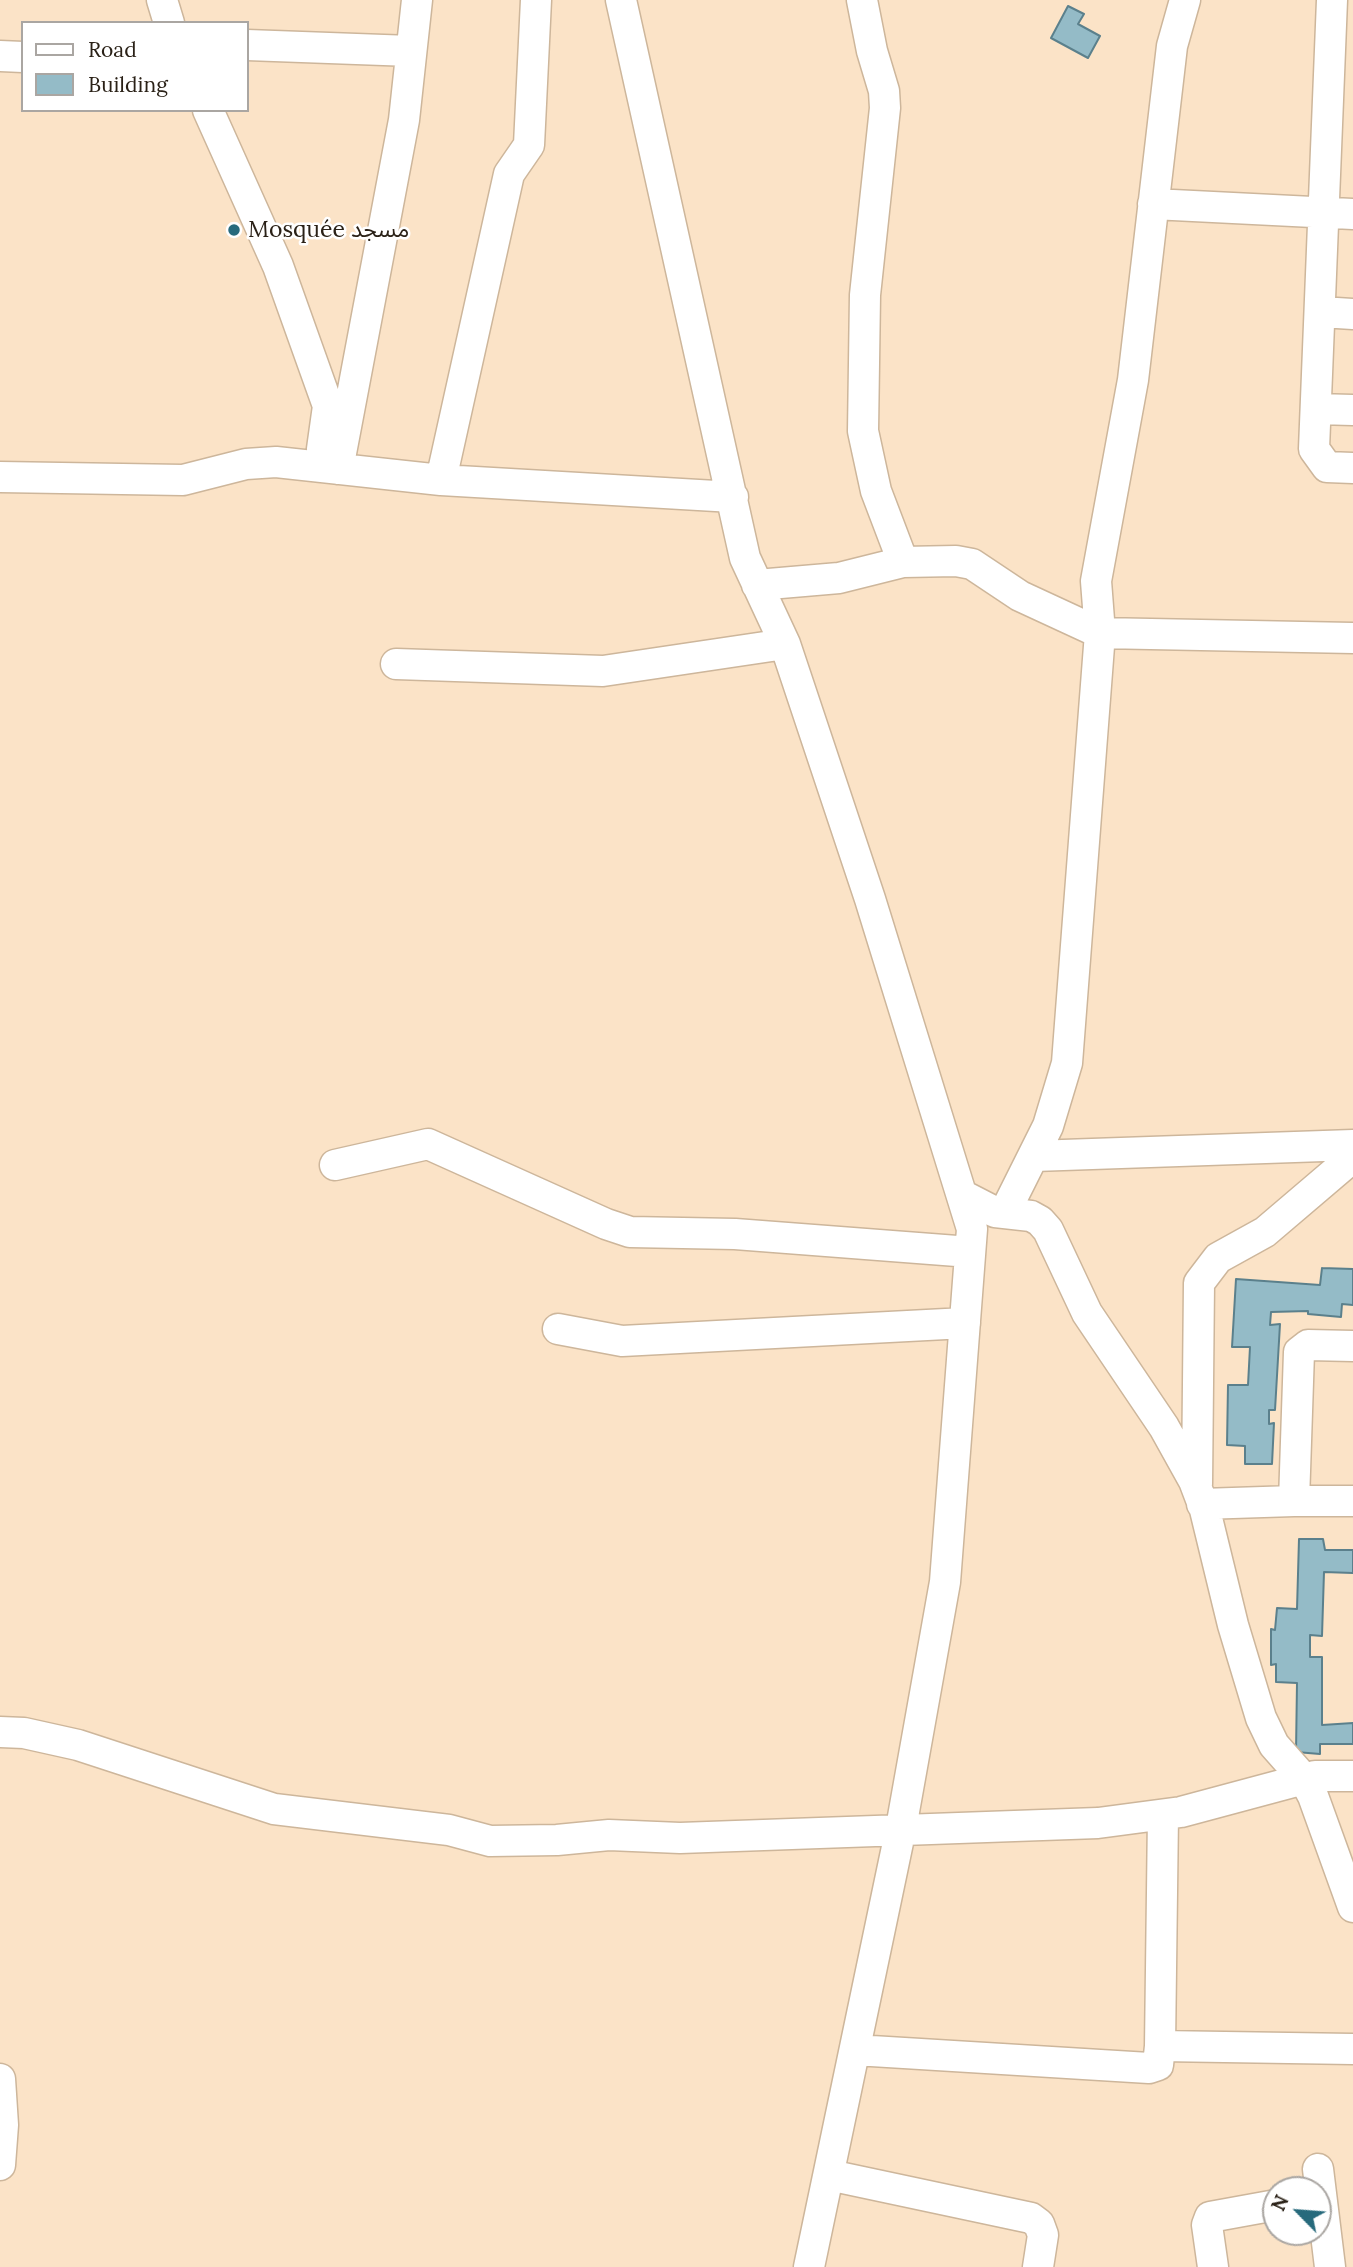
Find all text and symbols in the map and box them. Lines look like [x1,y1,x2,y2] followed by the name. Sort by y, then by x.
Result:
[21,21,248,112] legend
[88,36,137,63] text: Road
[88,71,168,98] text: Building
[248,216,409,244] place label: Mosquée مسجد
[226,222,242,238] marker: Mosquée مسجد
[1262,2176,1332,2246] north arrow
[1266,2191,1294,2215] text: N

